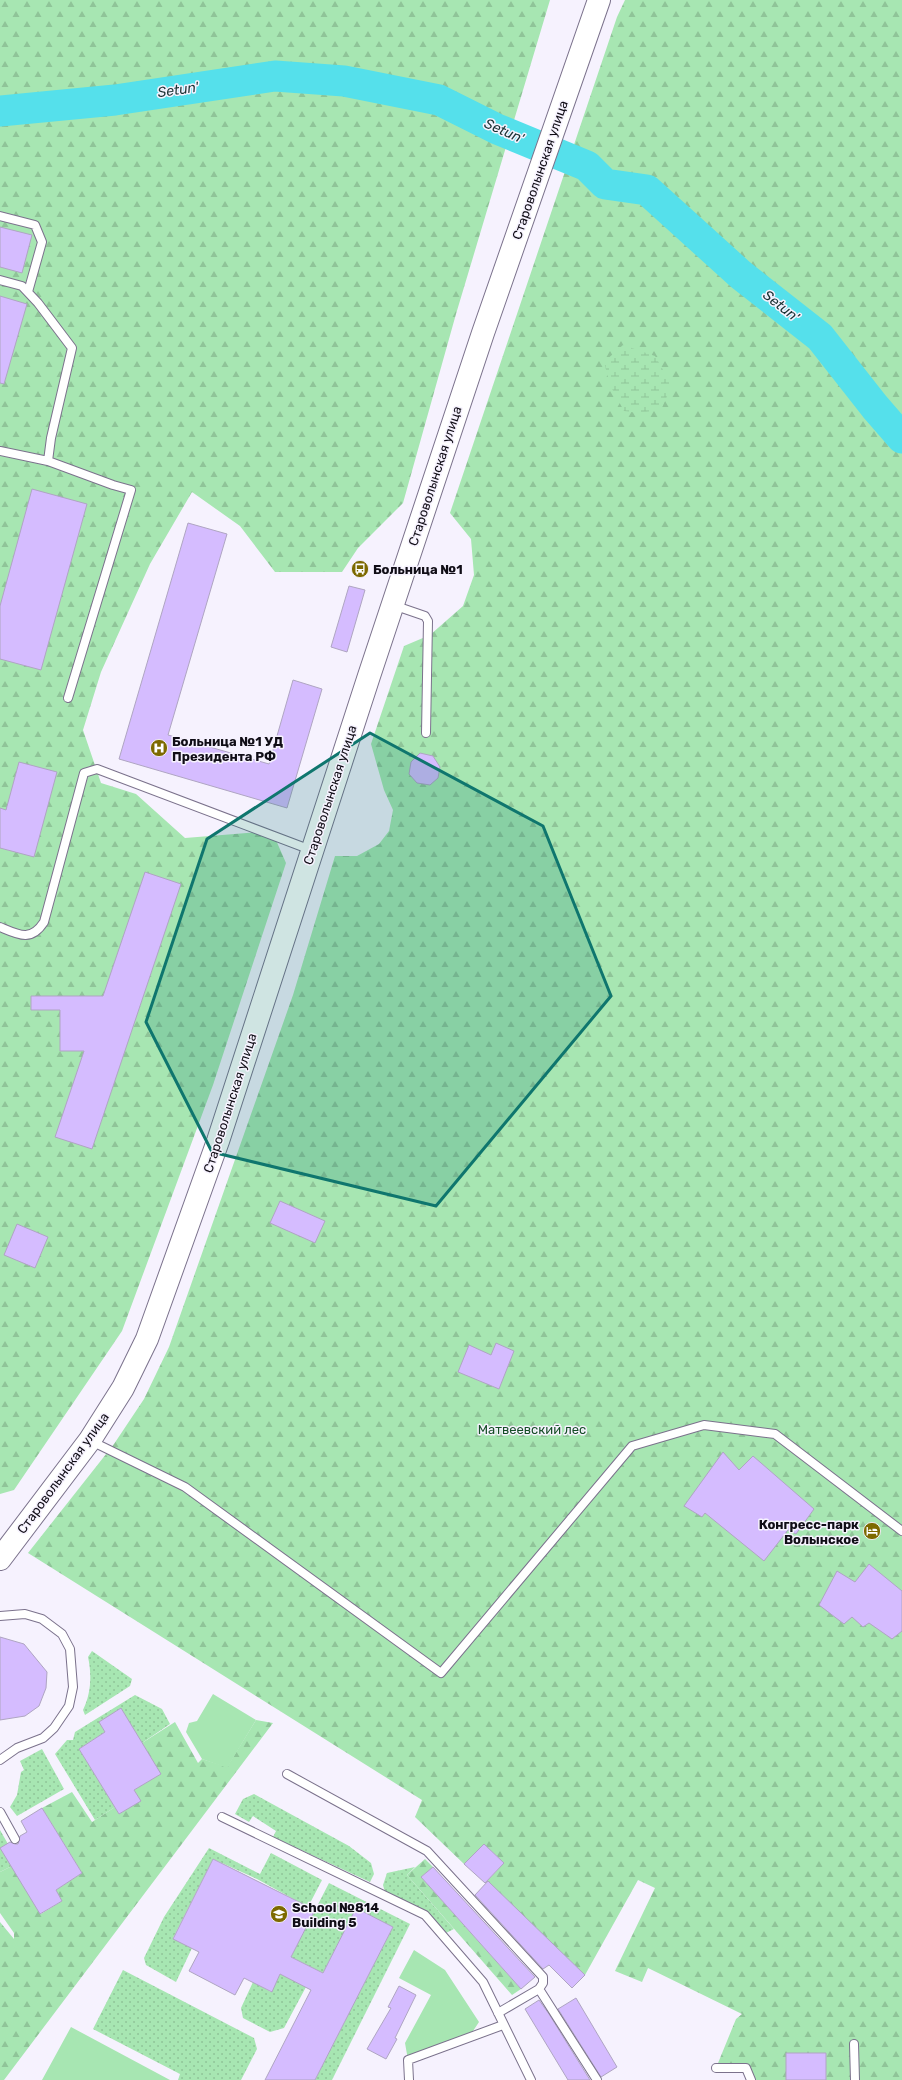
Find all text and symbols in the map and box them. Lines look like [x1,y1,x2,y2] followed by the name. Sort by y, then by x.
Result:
[156,79,201,101] water label: Setun'
[509,99,571,241] street label: Староволынская улица
[482,115,527,148] water label: Setun'
[759,287,803,326] water label: Setun'
[405,404,465,548] street label: Староволынская улица
[350,559,370,579] bus stop icon: Больница №1
[373,562,463,577] place label: Больница №1
[300,723,360,867] street label: Староволынская улица
[172,734,283,764] place label: Больница №1 УД Президента РФ
[149,738,169,758] hospital icon: Больница №1 УД Президента РФ
[200,1031,260,1175] street label: Староволынская улица
[14,1410,112,1536] street label: Староволынская улица
[478,1422,586,1437] park label: Матвеевский лес
[759,1517,859,1547] place label: Конгресс-парк Волынское
[862,1521,882,1541] hotel icon: Конгресс-парк Волынское
[292,1900,379,1930] place label: School №814 Building 5
[269,1904,289,1924] school or university icon: School №814 Building 5

